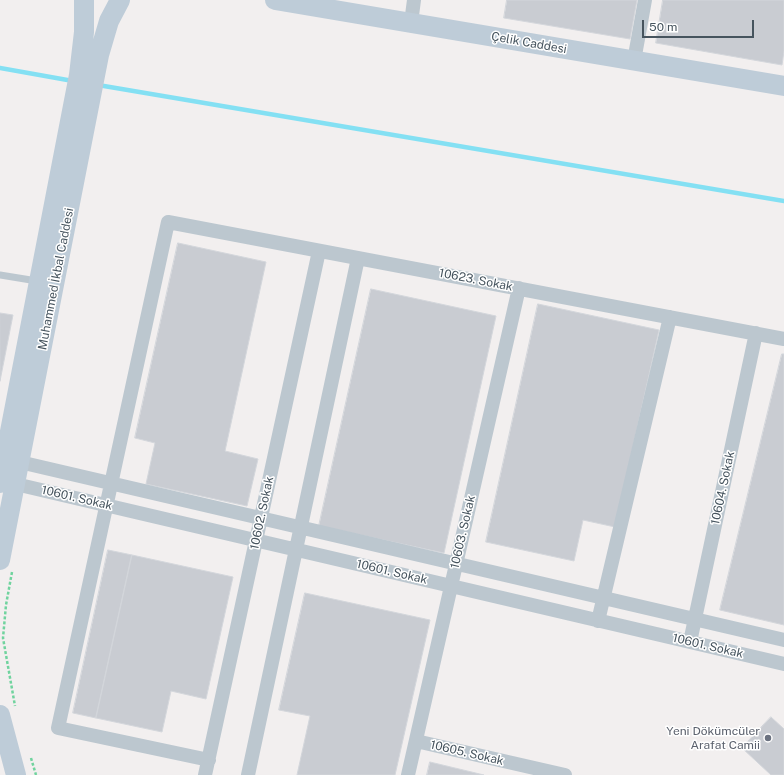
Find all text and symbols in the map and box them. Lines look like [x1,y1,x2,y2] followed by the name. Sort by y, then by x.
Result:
[644,12,756,38] scale bar
[649,20,677,34] text: 50 m
[490,29,568,57] street label: Çelik Caddesi
[35,207,77,351] street label: Muhammed İkbal Caddesi
[438,266,514,294] street label: 10623. Sokak
[708,450,738,526] street label: 10604. Sokak
[247,475,277,551] street label: 10602. Sokak
[40,483,114,513] street label: 10601. Sokak
[448,494,478,570] street label: 10603. Sokak
[355,557,429,587] street label: 10601. Sokak
[671,631,745,661] street label: 10601. Sokak
[666,724,760,752] place label: Yeni Dökümcüler Arafat Camii
[763,733,773,743] marker: Yeni Dökümcüler Arafat Camii
[429,738,505,768] street label: 10605. Sokak

